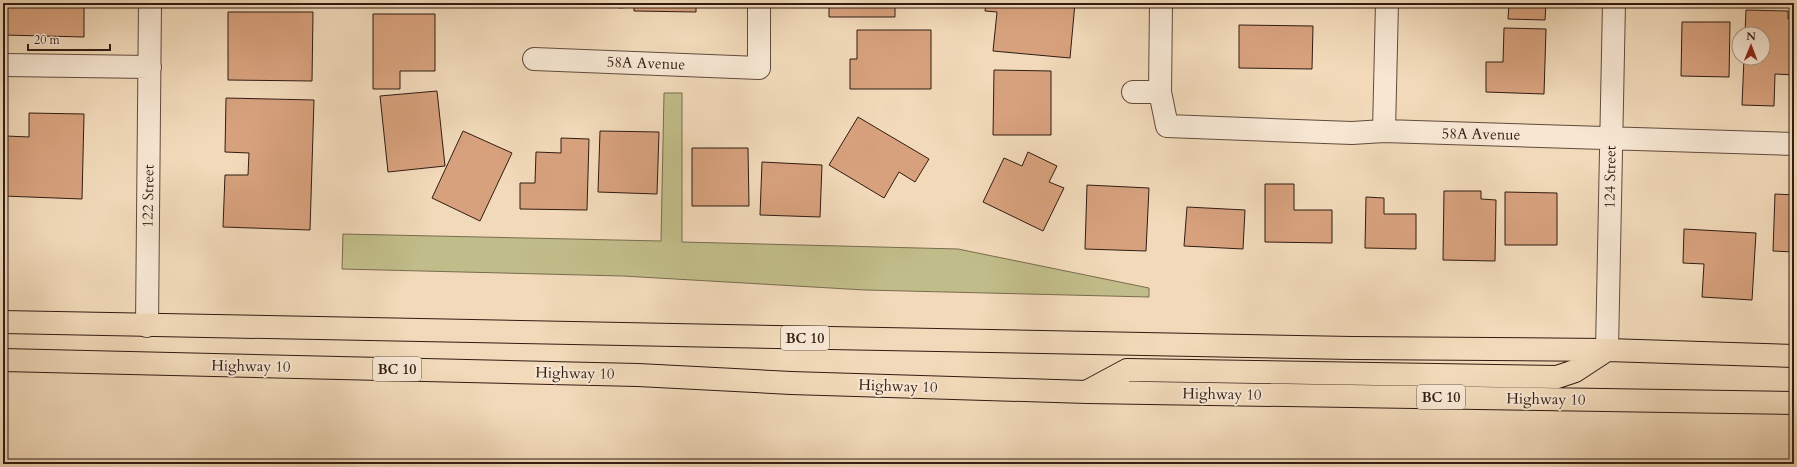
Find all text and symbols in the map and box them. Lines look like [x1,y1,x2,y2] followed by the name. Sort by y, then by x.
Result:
[28,26,110,52] scale bar
[1731,26,1771,66] north arrow
[1746,29,1757,44] text: N
[34,32,61,48] text: 20 m
[606,52,686,74] street label: 58A Avenue
[1441,123,1521,145] street label: 58A Avenue
[1599,145,1621,209] street label: 124 Street
[137,164,159,228] street label: 122 Street
[781,326,829,350] road number: BC 10
[211,355,291,377] street label: Highway 10
[373,357,421,381] road number: BC 10
[535,362,615,384] street label: Highway 10
[858,375,938,397] street label: Highway 10
[1182,383,1262,405] street label: Highway 10
[1417,385,1465,409] road number: BC 10
[1506,388,1586,410] street label: Highway 10

